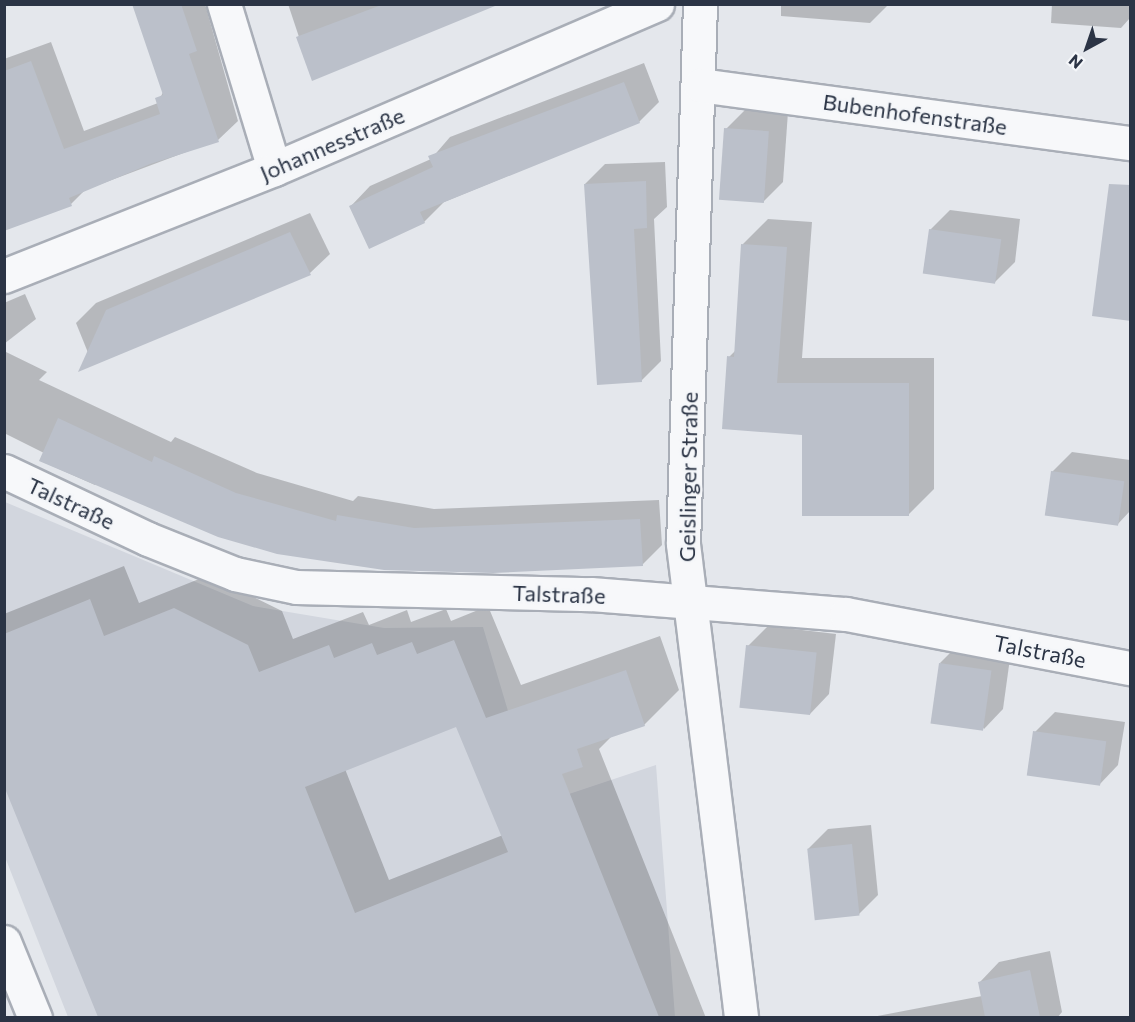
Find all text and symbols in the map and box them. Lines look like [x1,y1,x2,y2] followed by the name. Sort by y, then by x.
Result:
[1057,18,1117,78] north arrow
[1064,51,1086,73] text: N
[821,88,1009,140] street label: Bubenhofenstraße
[256,102,408,186] street label: Johannesstraße
[673,392,703,562] street label: Geislinger Straße
[23,471,119,535] street label: Talstraße
[512,579,606,609] street label: Talstraße
[992,629,1088,673] street label: Talstraße

